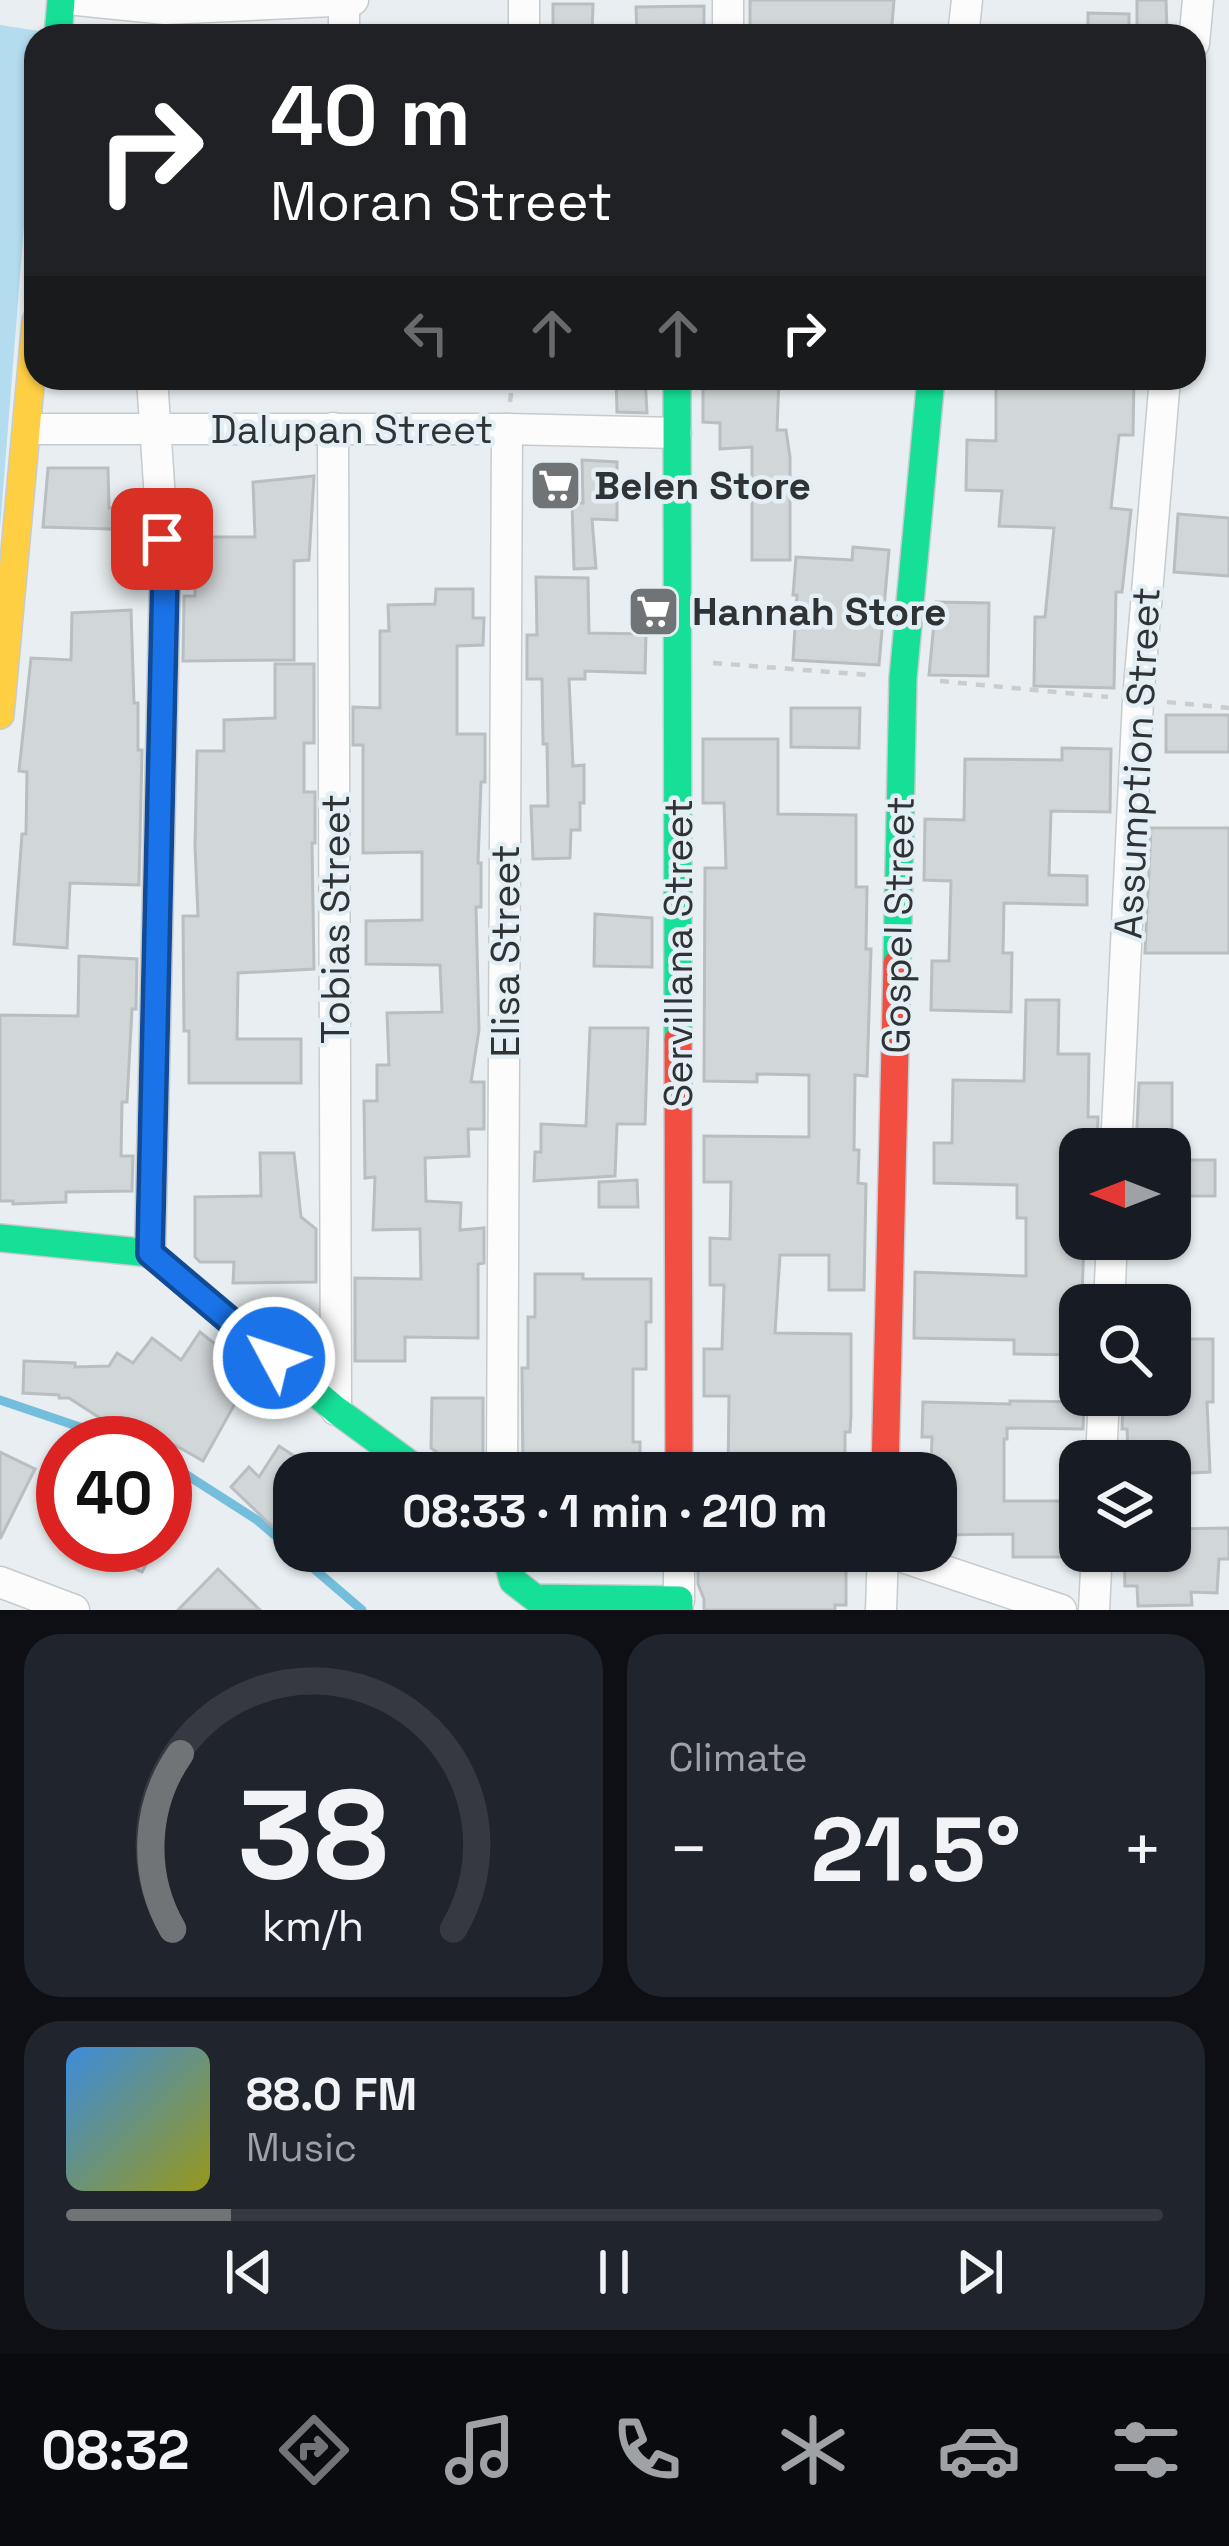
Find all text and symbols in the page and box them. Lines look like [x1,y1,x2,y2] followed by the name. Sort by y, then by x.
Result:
[270,62,471,170] text: 40 m
[72,72,228,228] icon: right
[270,167,613,236] text: Moran Street
[393,300,459,366] icon: left
[519,300,585,366] icon: ahead
[645,300,711,366] icon: ahead
[771,300,837,366] icon: right
[211,405,493,454] street label: Dalupan Street
[527,457,583,513] supermarket icon: Belen Store
[594,461,811,510] place label: Belen Store
[111,488,213,590] pin
[129,506,195,572] icon: arrive
[625,583,681,639] supermarket icon: Hannah Store
[1103,586,1171,940] street label: Assumption Street
[692,587,946,636] place label: Hannah Store
[311,794,360,1044] street label: Tobias Street
[871,796,925,1054] street label: Gospel Street
[654,798,703,1108] street label: Servillana Street
[481,844,530,1058] street label: Elisa Street
[1059,1128,1191,1260] north arrow
[1059,1128,1191,1572] map controls
[1059,1284,1191,1416] button: search
[211,1295,337,1421] position arrow
[36,1416,192,1572] speed limit sign: 40
[1059,1440,1191,1572] button: layers
[402,1483,828,1540] text: 08:33 · 1 min · 210 m
[669,1733,808,1782] text: Climate
[238,1755,389,1914] text: 38
[811,1792,1021,1907] text: 21.5°
[669,1807,709,1891] text: −
[1122,1807,1163,1891] text: +
[262,1898,364,1953] text: km/h
[246,2066,417,2123] text: 88.0 FM
[246,2123,357,2172] text: Music
[216,2239,282,2305] icon: previous
[581,2239,647,2305] icon: pause
[947,2239,1013,2305] icon: next
[272,2408,356,2492] icon: directions
[438,2408,522,2492] icon: music
[605,2408,689,2492] icon: phone
[771,2408,855,2492] icon: climate
[937,2408,1021,2492] icon: car
[1104,2408,1188,2492] icon: filters
[41,2416,190,2485] text: 08:32

